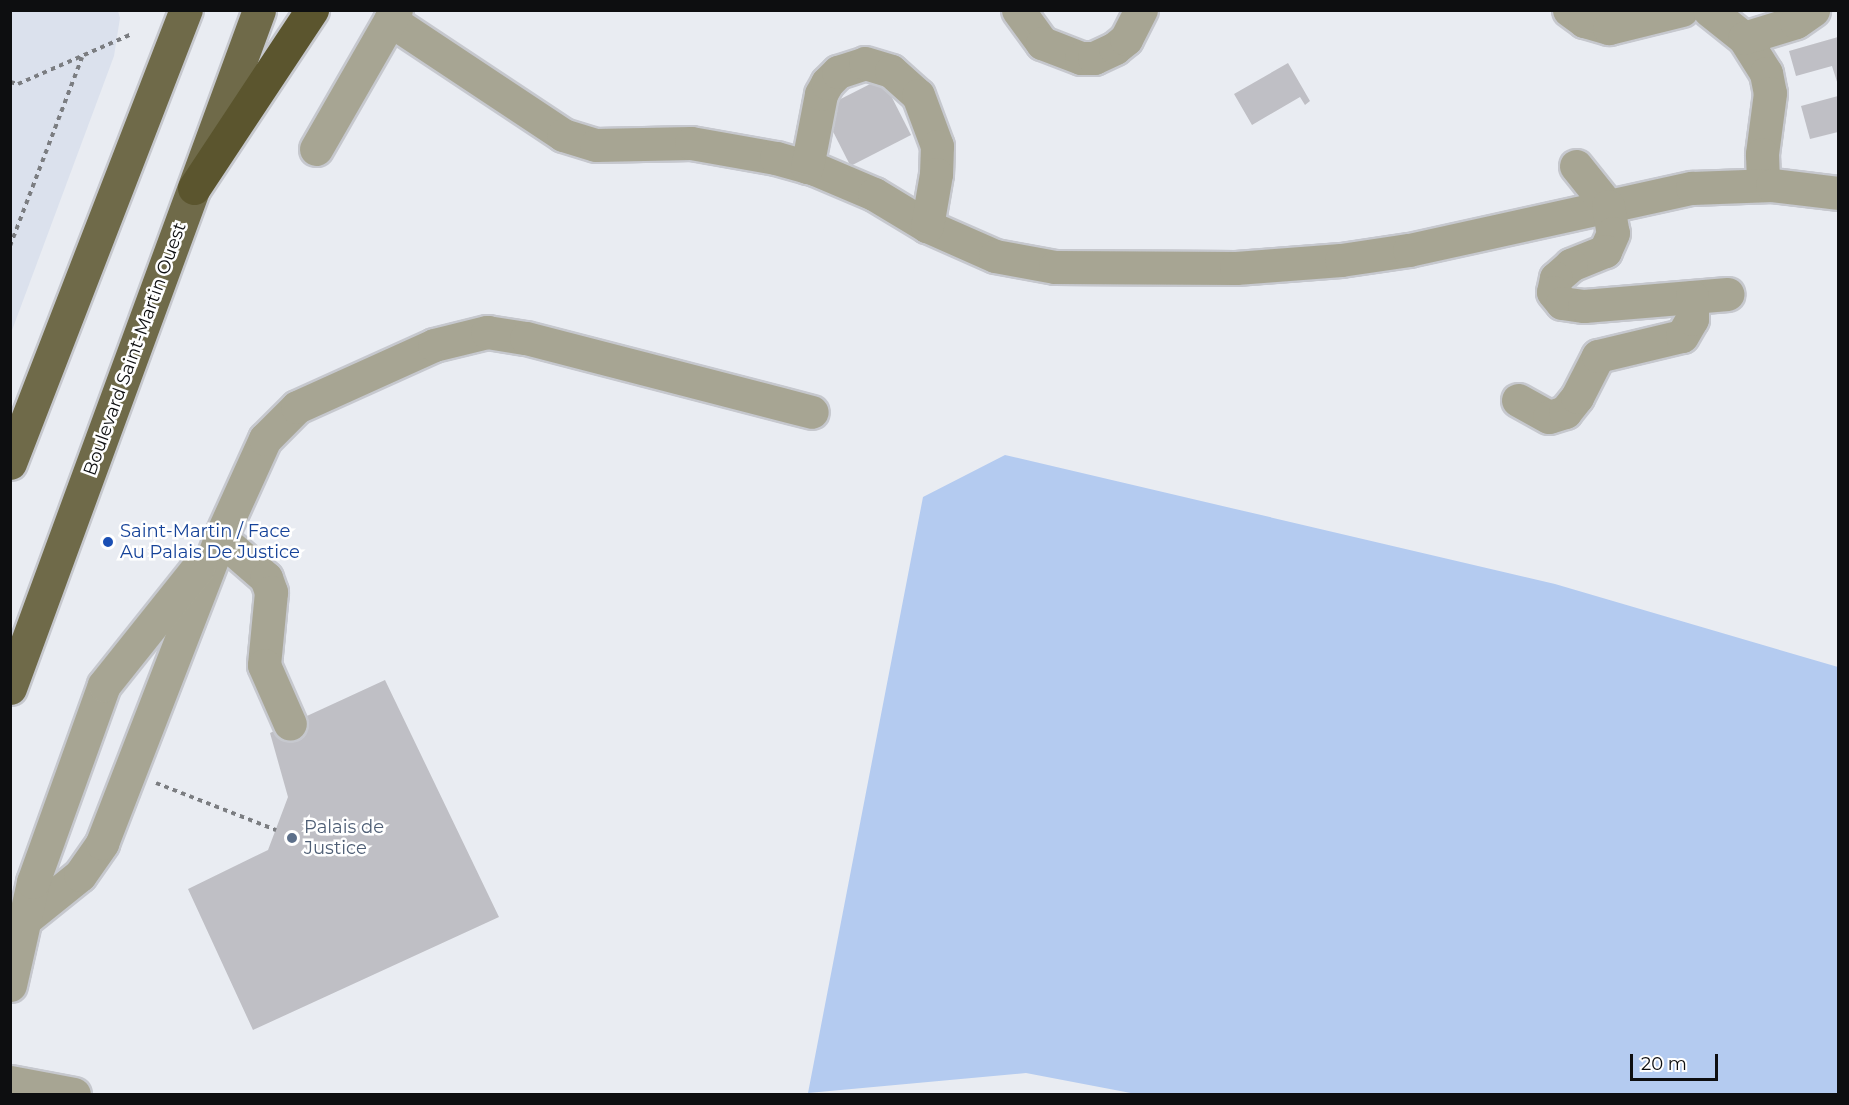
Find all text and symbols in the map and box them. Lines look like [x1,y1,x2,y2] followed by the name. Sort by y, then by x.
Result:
[79,220,191,478] street label: Boulevard Saint-Martin Ouest
[120,521,300,564] place label: Saint-Martin / Face Au Palais De Justice
[101,535,115,549] marker: Saint-Martin / Face Au Palais De Justice
[304,817,384,860] place label: Palais de Justice
[285,831,299,845] marker: Palais de Justice
[1633,1042,1722,1080] scale bar
[1641,1053,1687,1075] text: 20 m

